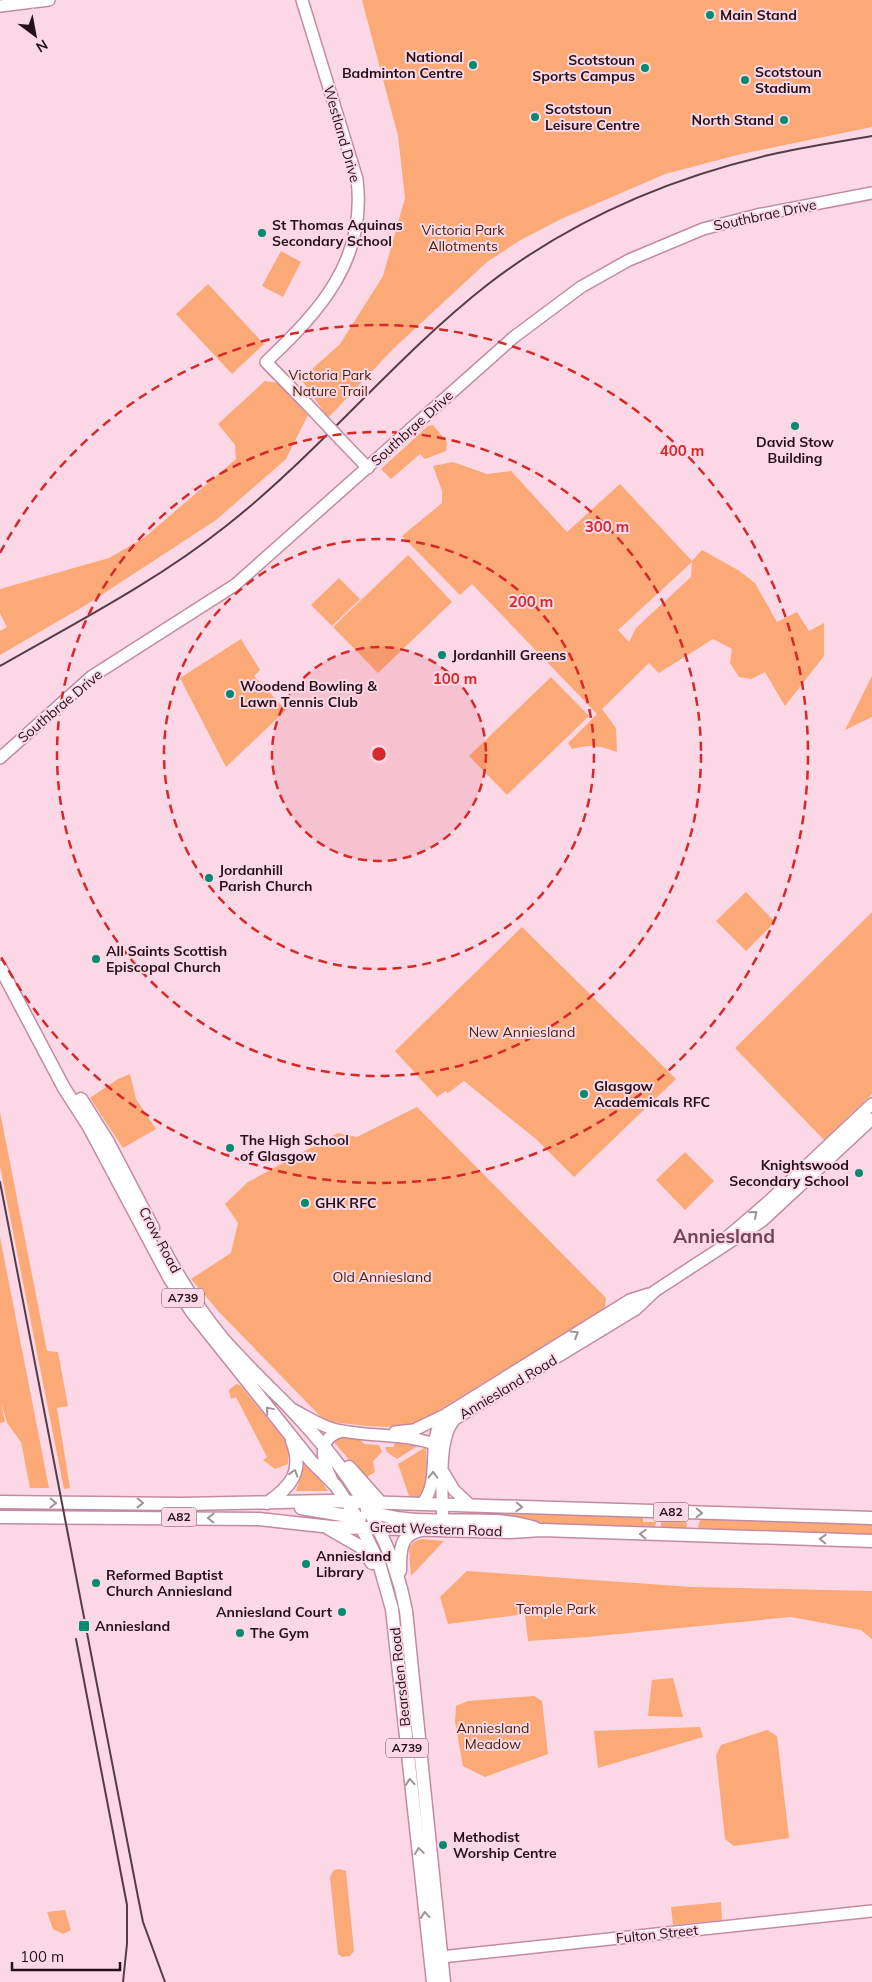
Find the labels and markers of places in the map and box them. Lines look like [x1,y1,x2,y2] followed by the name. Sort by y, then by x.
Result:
[720,6,797,24] place label: Main Stand
[704,9,716,21] marker: Main Stand
[342,48,463,82] place label: National Badminton Centre
[532,51,635,85] place label: Scotstoun Sports Campus
[467,59,479,71] marker: National Badminton Centre
[639,62,651,74] marker: Scotstoun Sports Campus
[755,63,822,97] place label: Scotstoun Stadium
[739,74,751,86] marker: Scotstoun Stadium
[545,100,640,134] place label: Scotstoun Leisure Centre
[529,111,541,123] marker: Scotstoun Leisure Centre
[692,111,774,129] place label: North Stand
[778,114,790,126] marker: North Stand
[272,216,403,250] place label: St Thomas Aquinas Secondary School
[256,227,268,239] marker: St Thomas Aquinas Secondary School
[789,420,801,432] marker: David Stow Building
[756,433,835,467] place label: David Stow Building
[452,646,566,664] place label: Jordanhill Greens
[436,649,448,661] marker: Jordanhill Greens
[240,677,377,711] place label: Woodend Bowling & Lawn Tennis Club
[224,688,236,700] marker: Woodend Bowling & Lawn Tennis Club
[370,745,388,763] centre of rings
[219,861,312,895] place label: Jordanhill Parish Church
[203,872,215,884] marker: Jordanhill Parish Church
[106,942,227,976] place label: All Saints Scottish Episcopal Church
[90,953,102,965] marker: All Saints Scottish Episcopal Church
[594,1077,710,1111] place label: Glasgow Academicals RFC
[578,1088,590,1100] marker: Glasgow Academicals RFC
[240,1131,349,1165] place label: The High School of Glasgow
[224,1142,236,1154] marker: The High School of Glasgow
[729,1156,849,1190] place label: Knightswood Secondary School
[853,1167,865,1179] marker: Knightswood Secondary School
[315,1194,377,1212] place label: GHK RFC
[299,1197,311,1209] marker: GHK RFC
[316,1547,391,1581] place label: Anniesland Library
[300,1558,312,1570] marker: Anniesland Library
[106,1566,232,1600] place label: Reformed Baptist Church Anniesland
[90,1577,102,1589] marker: Reformed Baptist Church Anniesland
[216,1603,333,1621] place label: Anniesland Court
[336,1606,348,1618] marker: Anniesland Court
[95,1617,170,1635] place label: Anniesland
[77,1619,91,1633] marker: Anniesland
[250,1624,309,1642] place label: The Gym
[234,1627,246,1639] marker: The Gym
[453,1828,557,1862] place label: Methodist Worship Centre
[437,1839,449,1851] marker: Methodist Worship Centre

